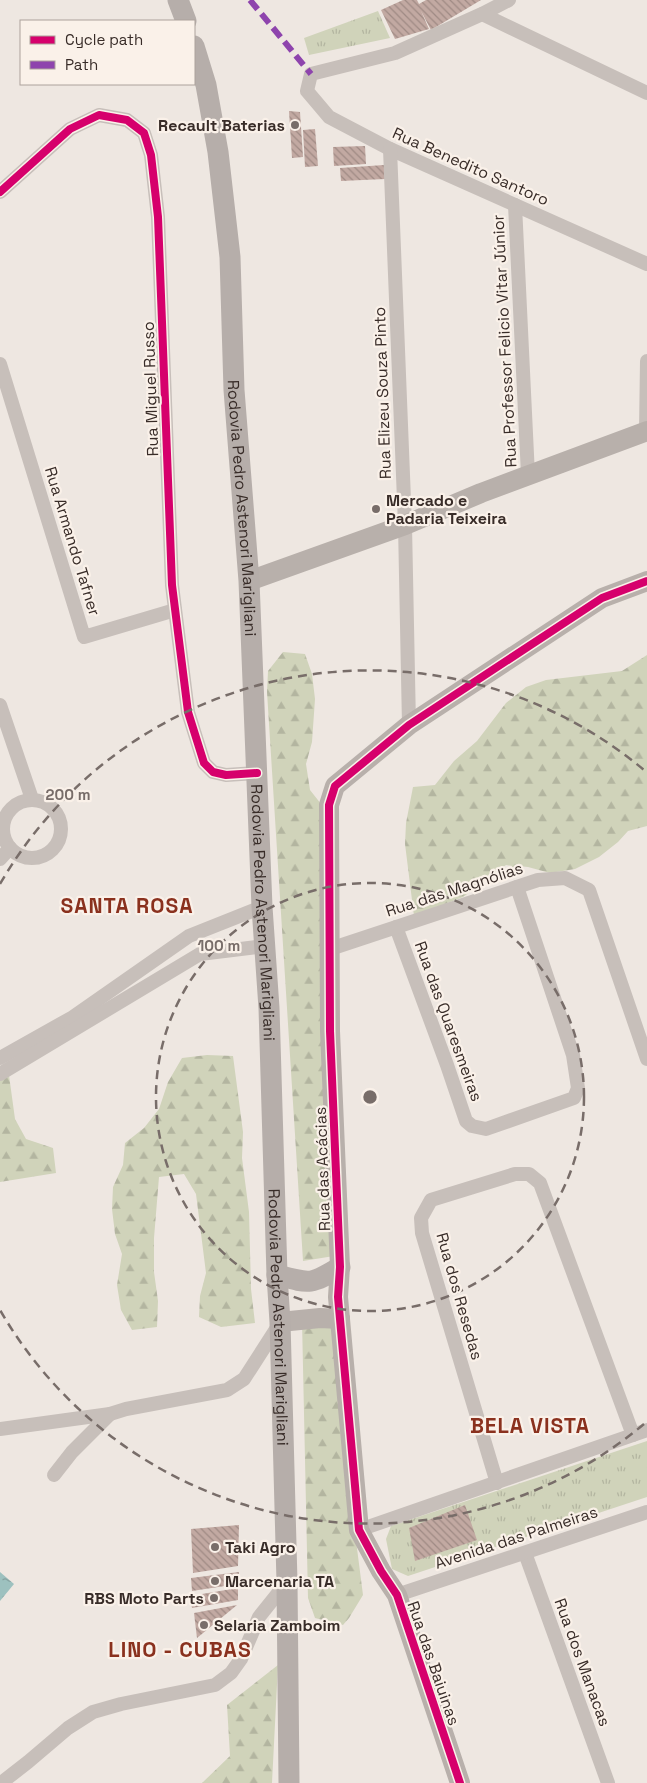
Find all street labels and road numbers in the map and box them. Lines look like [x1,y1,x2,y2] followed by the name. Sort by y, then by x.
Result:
[389,122,552,210] street label: Rua Benedito Santoro
[487,214,522,468] street label: Rua Professor Felicio Vitar Júnior
[369,306,396,480] street label: Rua Elizeu Souza Pinto
[138,321,163,457] street label: Rua Miguel Russo
[223,379,261,637] street label: Rodovia Pedro Astenori Marigliani
[40,464,105,618] street label: Rua Armando Tafner
[246,784,280,1041] street label: Rodovia Pedro Astenori Marigliani
[383,857,526,922] street label: Rua das Magnólias
[410,938,487,1104] street label: Rua das Quaresmeiras
[310,1106,335,1232] street label: Rua das Acácias
[263,1188,293,1446] street label: Rodovia Pedro Astenori Marigliani
[431,1230,488,1362] street label: Rua dos Resedas
[432,1501,600,1574] street label: Avenida das Palmeiras
[550,1595,615,1729] street label: Rua dos Manacas
[402,1598,465,1728] street label: Rua das Baiuinas

